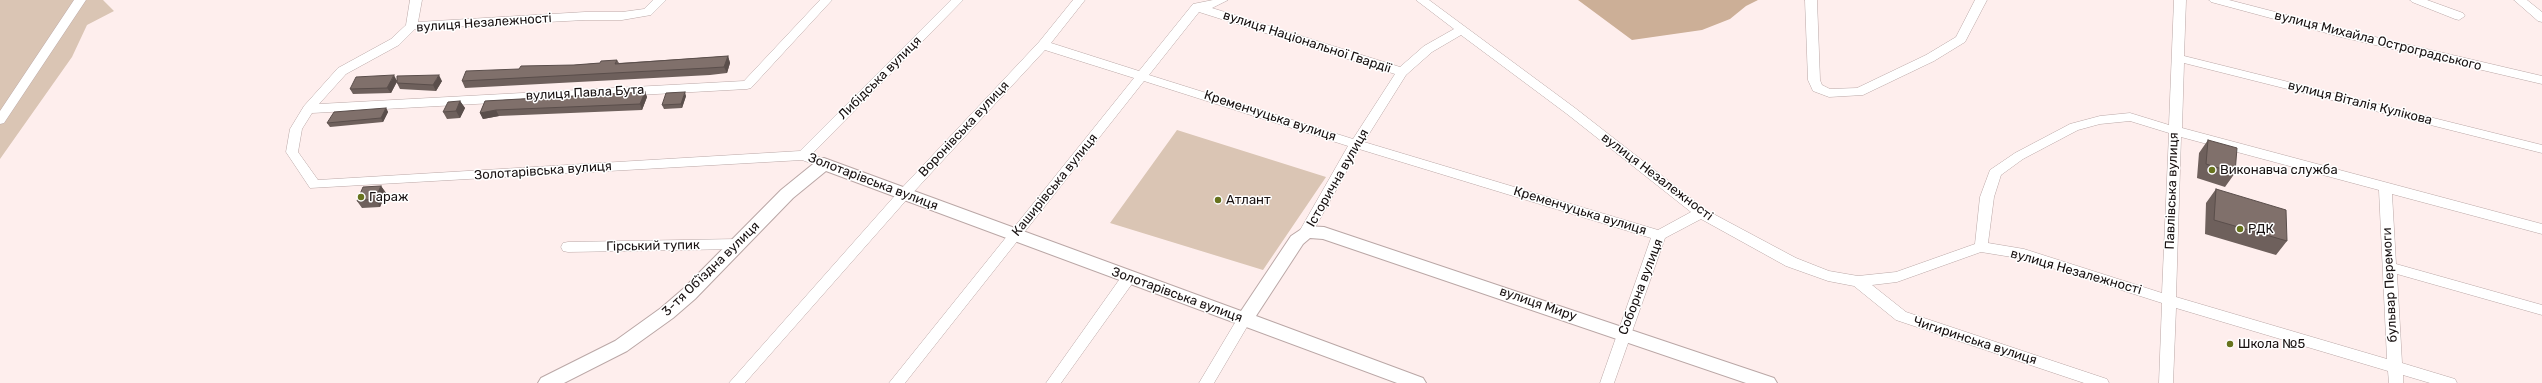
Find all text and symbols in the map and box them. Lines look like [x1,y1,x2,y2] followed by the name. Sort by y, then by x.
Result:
[1221,7,1393,77] street label: вулиця Національної Гвардії
[2273,8,2483,74] street label: вулиця Михайла Остроградського
[416,10,552,36] street label: вулиця Незалежності
[835,33,925,123] street label: Либідська вулиця
[916,78,1012,180] street label: Воронівська вулиця
[2286,78,2434,128] street label: вулиця Віталія Кулікова
[525,82,645,104] street label: вулиця Павла Бута
[1202,87,1338,145] street label: Кременчуцька вулиця
[1304,126,1372,230] street label: Історична вулиця
[1598,130,1716,224] street label: вулиця Незалежності
[1009,131,1101,239] street label: Каширівська вулиця
[2162,132,2182,250] street label: Павлівська вулиця
[806,150,940,214] street label: Золотарівська вулиця
[474,158,612,184] street label: Золотарівська вулиця
[2220,162,2338,178] place label: Виконавча служба
[2207,165,2217,175] marker: Виконавча служба
[1512,183,1648,239] street label: Кременчуцька вулиця
[369,189,408,205] place label: Гараж
[356,192,366,202] marker: Гараж
[1226,192,1271,208] place label: Атлант
[1213,195,1223,205] marker: Атлант
[659,218,763,320] street label: 3-тя Обʼїздна вулиця
[2248,221,2274,237] place label: РДК
[2235,224,2245,234] marker: РДК
[2379,227,2401,343] street label: бульвар Перемоги
[606,237,700,255] street label: Гірський тупик
[1615,237,1667,337] street label: Соборна вулиця
[2009,246,2143,298] street label: вулиця Незалежності
[1109,264,1245,326] street label: Золотарівська вулиця
[1497,283,1579,325] street label: вулиця Миру
[1911,314,2039,368] street label: Чигиринська вулиця
[2238,336,2305,352] place label: Школа №5
[2225,339,2235,349] marker: Школа №5

